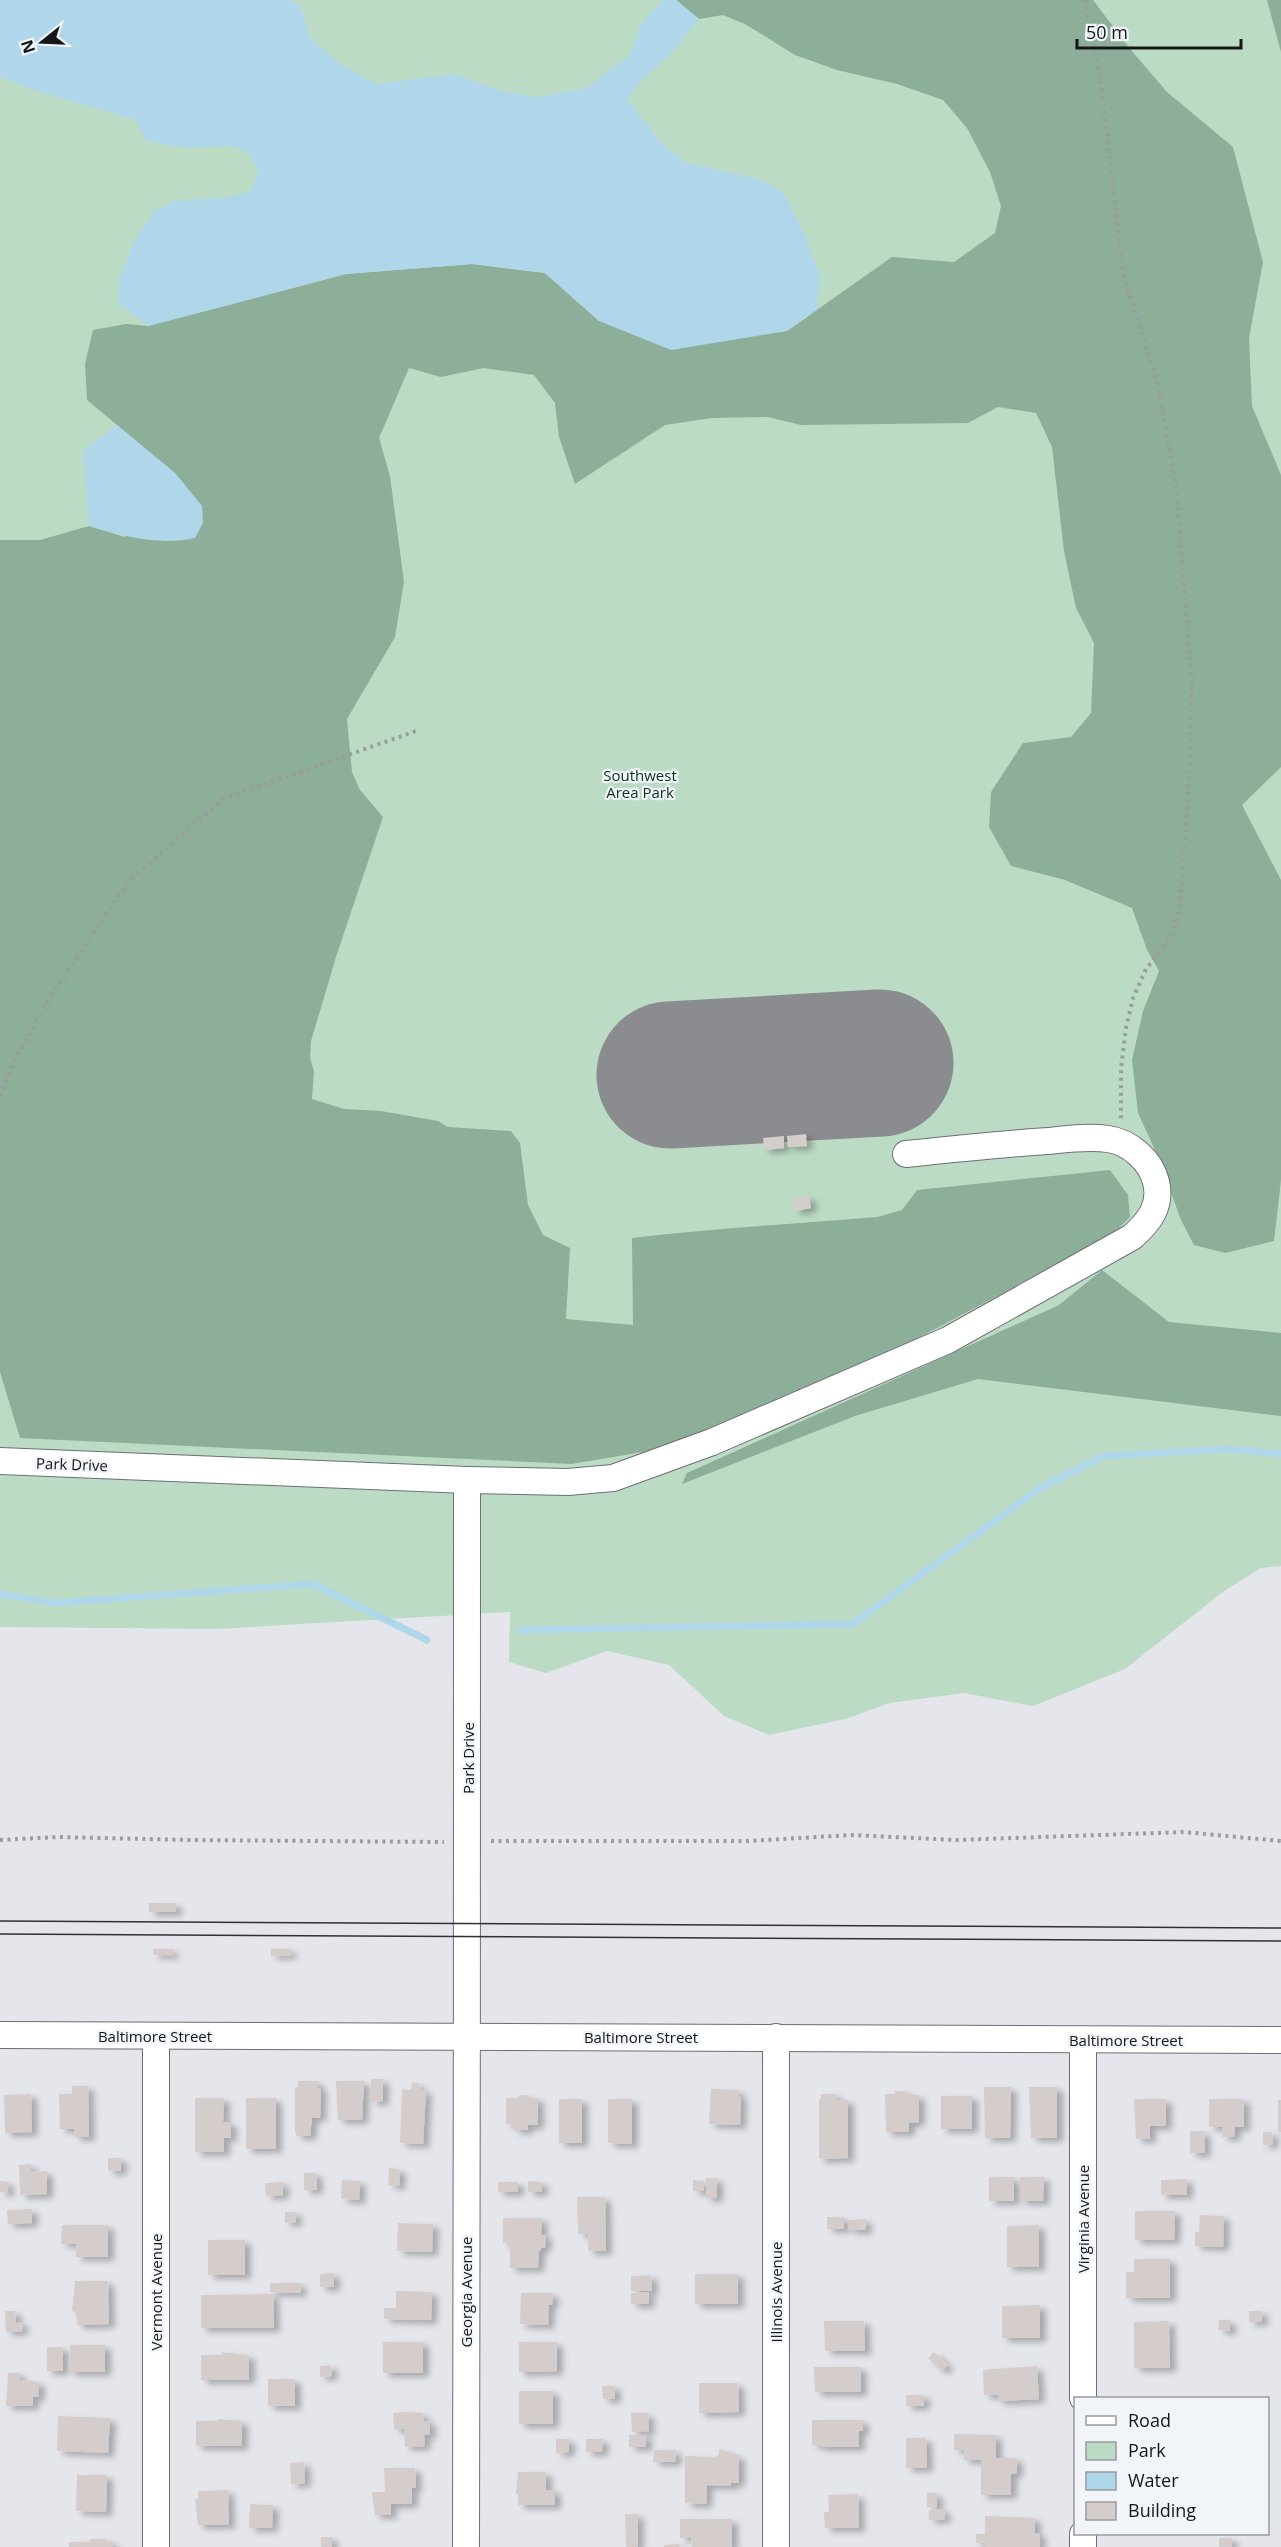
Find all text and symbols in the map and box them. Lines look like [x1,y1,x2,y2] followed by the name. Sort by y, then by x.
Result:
[12,12,72,72] north arrow
[1077,12,1240,50] scale bar
[1086,20,1128,44] text: 50 m
[15,37,40,56] text: N
[603,765,677,802] park label: Southwest Area Park
[36,1453,108,1475] street label: Park Drive
[458,1722,478,1794] street label: Park Drive
[98,2026,212,2046] street label: Baltimore Street
[584,2027,698,2047] street label: Baltimore Street
[1069,2030,1183,2050] street label: Baltimore Street
[1073,2165,1093,2273] street label: Virginia Avenue
[146,2233,166,2351] street label: Vermont Avenue
[456,2237,476,2347] street label: Georgia Avenue
[766,2242,786,2342] street label: Illinois Avenue
[1074,2397,1269,2535] legend
[1128,2408,1171,2432] text: Road
[1128,2438,1166,2462] text: Park
[1128,2468,1179,2492] text: Water
[1128,2498,1196,2522] text: Building

